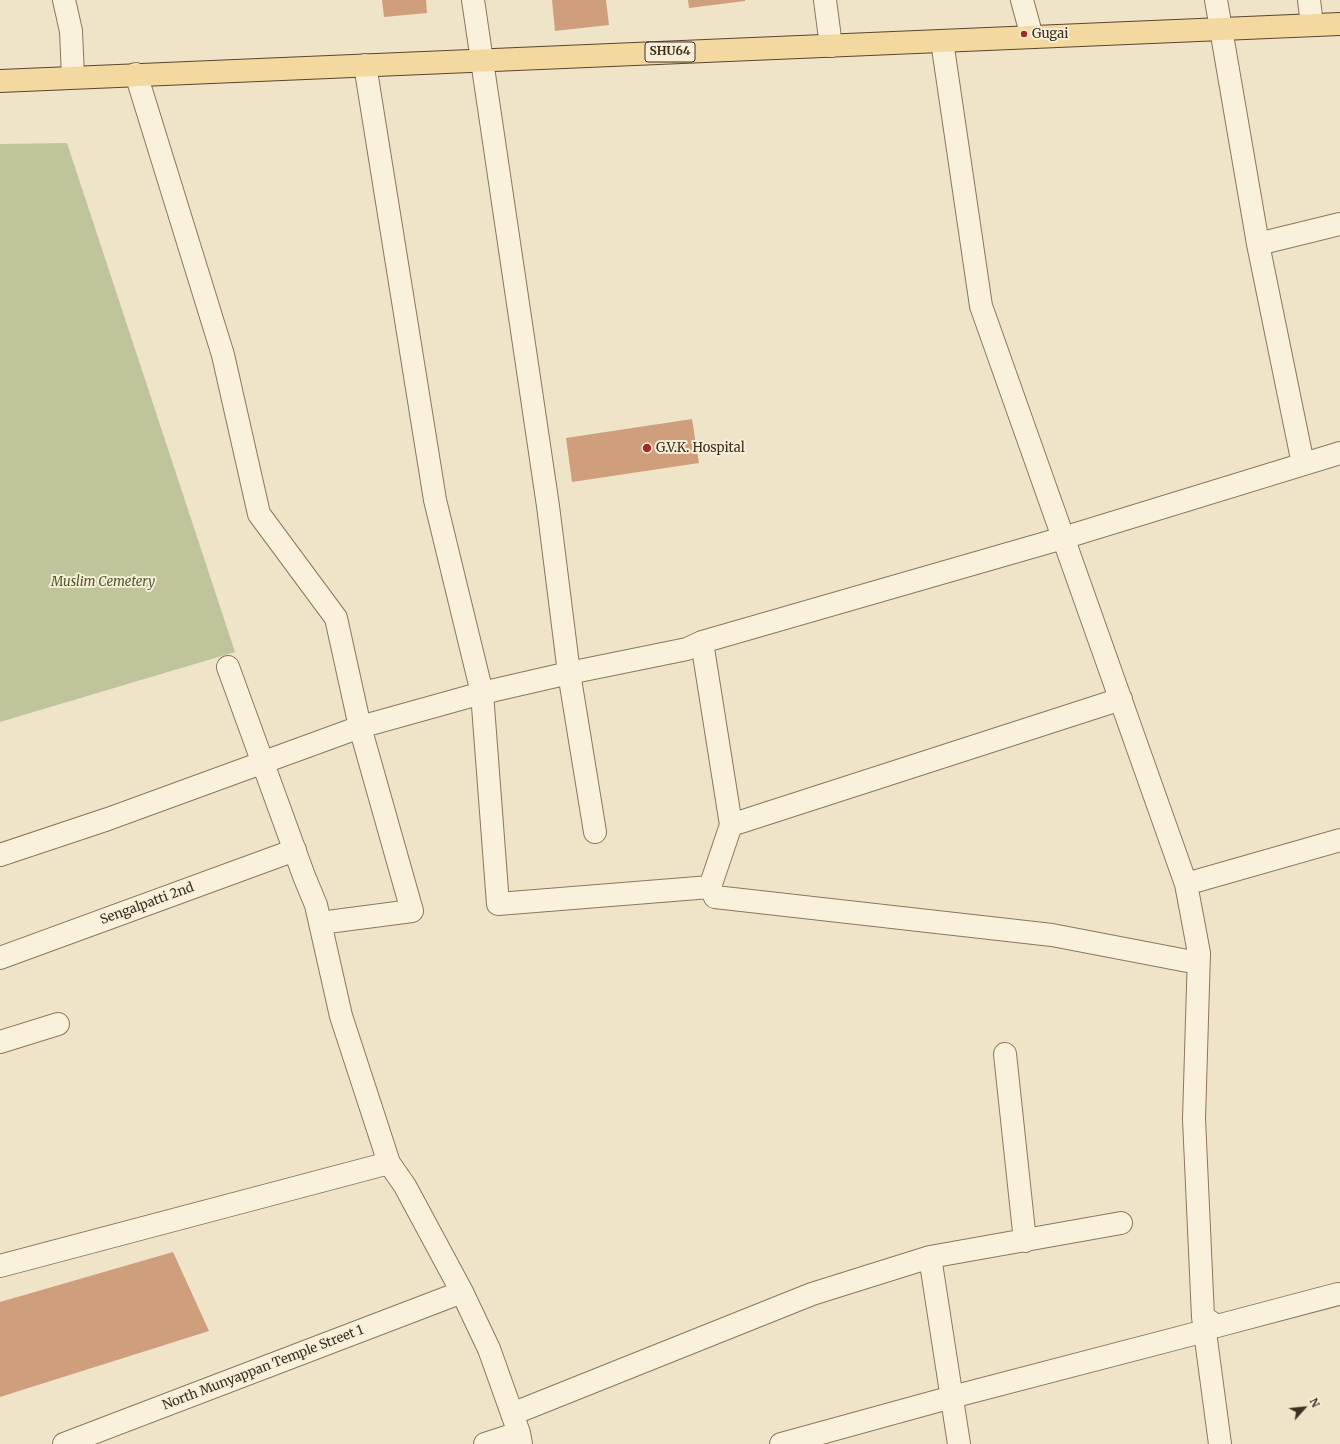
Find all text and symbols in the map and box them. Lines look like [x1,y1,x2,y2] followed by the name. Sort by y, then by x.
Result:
[1032,26,1068,42] place label: Gugai
[1019,29,1029,39] marker: Gugai
[645,42,695,62] road number: SHU64
[656,440,745,456] place label: G.V.K. Hospital
[641,442,653,454] marker: G.V.K. Hospital
[51,574,155,590] park label: Muslim Cemetery
[98,880,196,928] street label: Sengalpatti 2nd
[160,1322,366,1414] street label: North Munyappan Temple Street 1
[1284,1388,1324,1428] north arrow
[1306,1395,1323,1410] text: N

